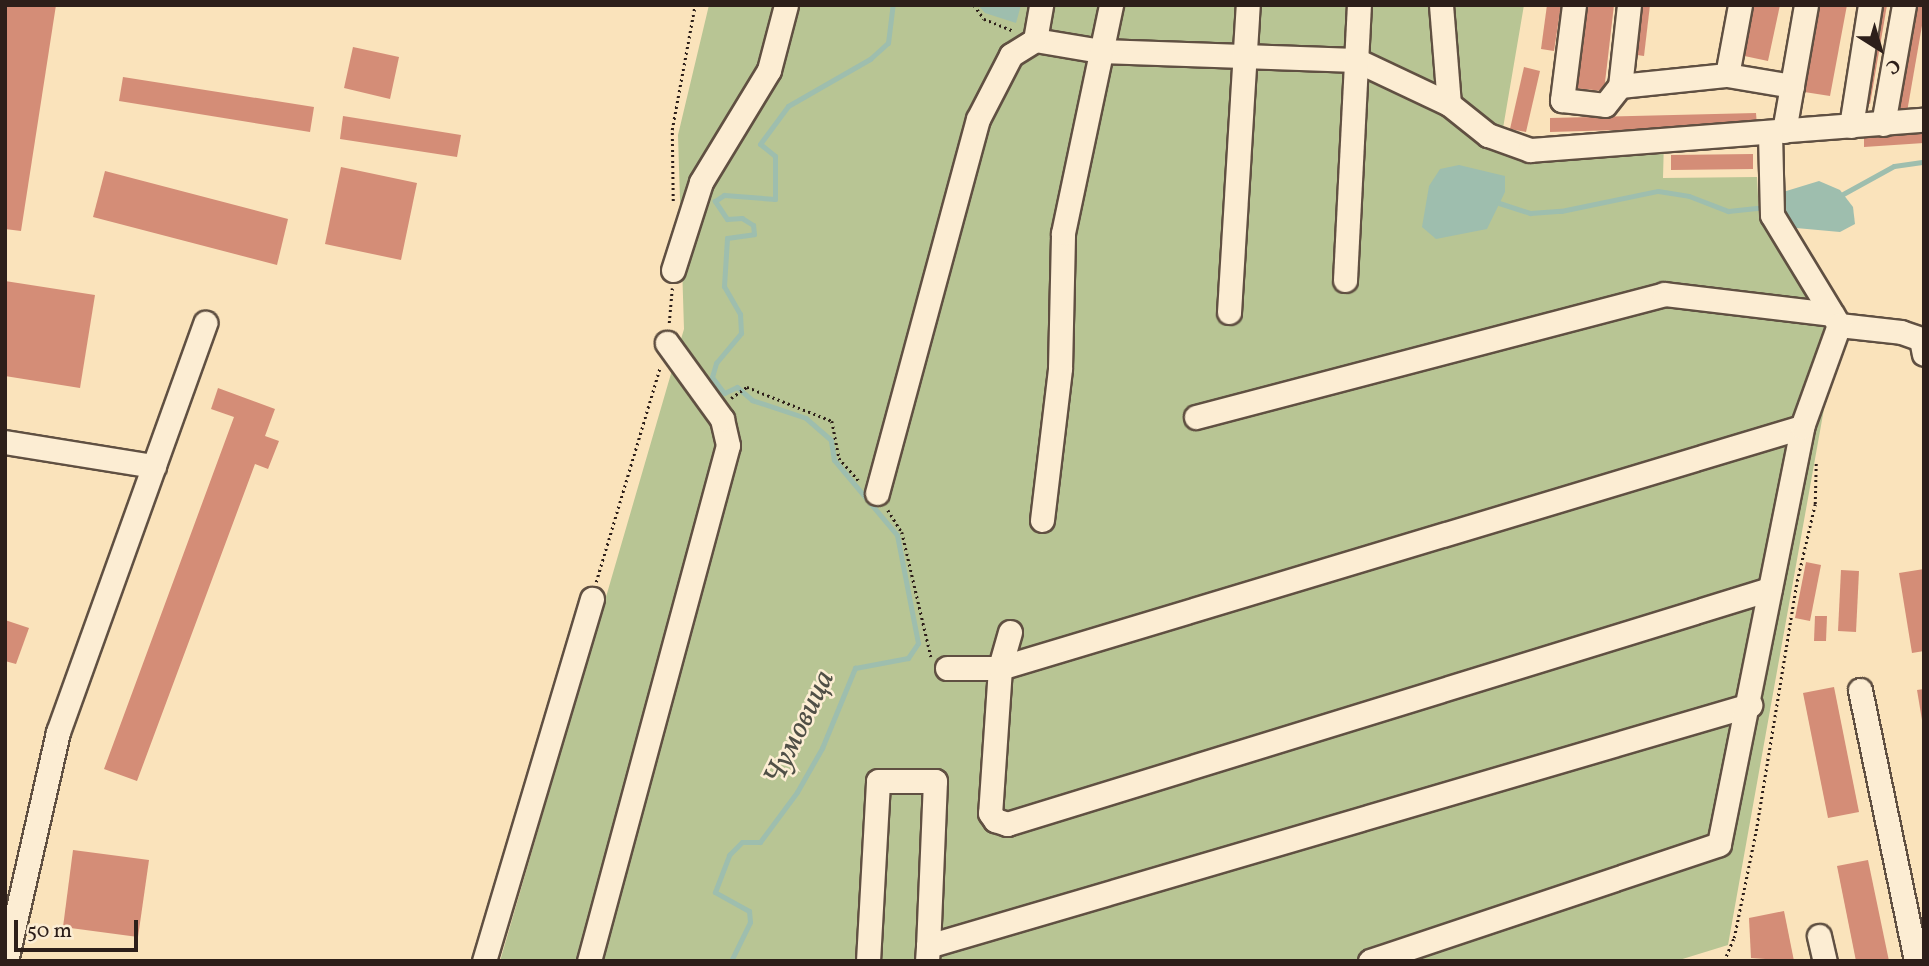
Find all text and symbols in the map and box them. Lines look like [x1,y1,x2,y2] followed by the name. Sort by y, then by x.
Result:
[1845,14,1915,84] north arrow
[1880,52,1905,80] text: С
[757,665,843,791] water label: Чумовица
[18,906,142,950] scale bar
[27,917,72,946] text: 50 m

